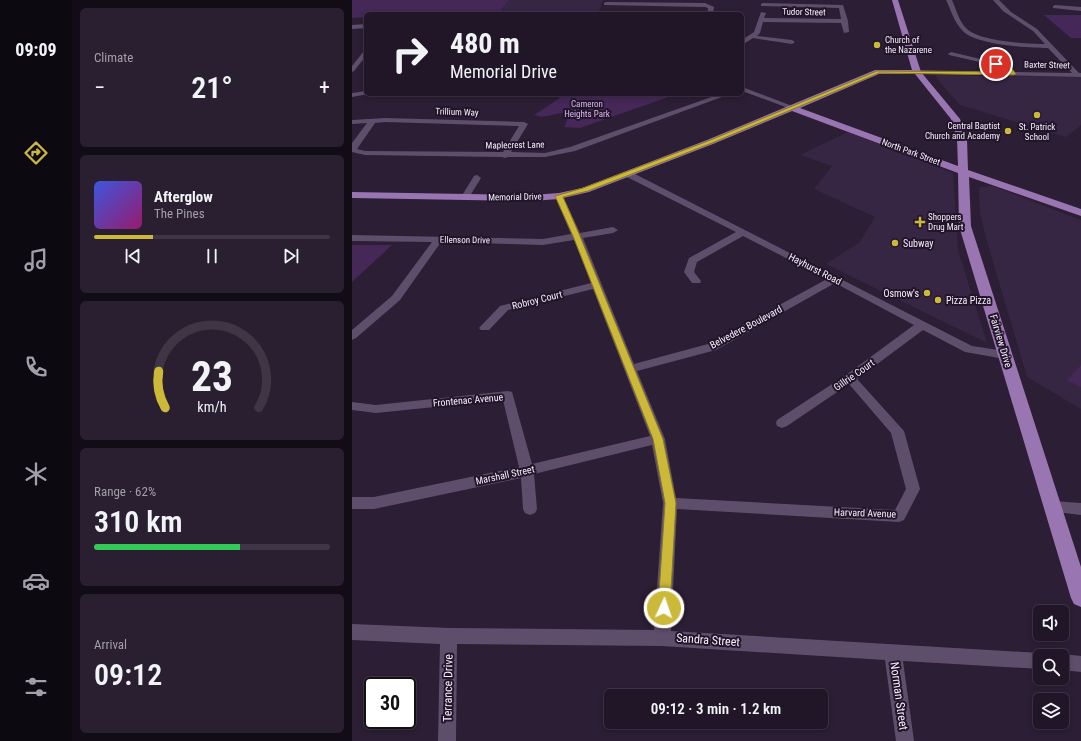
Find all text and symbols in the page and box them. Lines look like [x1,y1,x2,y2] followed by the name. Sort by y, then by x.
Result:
[782,7,826,17] street label: Tudor Street
[450,27,520,60] text: 480 m
[384,28,436,80] icon: right
[885,35,932,55] place label: Church of the Nazarene
[15,39,57,60] text: 09:09
[872,40,882,50] marker: Church of the Nazarene
[979,47,1013,81] pin
[94,50,133,65] text: Climate
[985,53,1007,75] icon: arrive
[1024,60,1070,70] street label: Baxter Street
[450,61,557,82] text: Memorial Drive
[191,70,233,105] text: 21°
[94,75,105,100] text: −
[319,75,330,100] text: +
[564,99,610,119] park label: Cameron Heights Park
[435,106,479,118] street label: Trillium Way
[1032,110,1042,120] marker: St. Patrick School
[925,121,1000,141] place label: Central Baptist Church and Academy
[1019,122,1055,142] place label: St. Patrick School
[1003,126,1013,136] marker: Central Baptist Church and Academy
[880,137,942,167] street label: North Park Street
[22,139,50,167] icon: directions
[485,139,545,151] street label: Maplecrest Lane
[154,188,213,206] text: Afterglow
[488,192,542,202] street label: Memorial Drive
[154,206,205,221] text: The Pines
[928,212,964,232] place label: Shoppers Drug Mart
[915,217,925,227] marker: Shoppers Drug Mart
[440,235,490,245] street label: Ellenson Drive
[890,238,900,248] marker: Subway
[903,238,933,249] place label: Subway
[122,245,144,267] icon: previous
[201,245,223,267] icon: pause
[280,245,302,267] icon: next
[22,246,50,274] icon: music
[787,251,843,287] street label: Hayhurst Road
[511,288,563,312] street label: Robroy Court
[883,288,919,299] place label: Osmow's
[922,288,932,298] marker: Osmow's
[933,295,943,305] marker: Pizza Pizza
[946,295,991,306] place label: Pizza Pizza
[708,303,784,351] street label: Belvedere Boulevard
[988,313,1014,369] street label: Fairview Drive
[191,352,233,401] text: 23
[22,353,50,381] icon: phone
[832,357,876,393] street label: Gillrie Court
[432,391,504,409] street label: Frontenac Avenue
[197,399,227,415] text: km/h
[22,460,50,488] icon: climate
[475,463,535,487] street label: Marshall Street
[94,484,156,499] text: Range · 62%
[94,504,183,539] text: 310 km
[834,506,897,520] street label: Harvard Avenue
[22,567,50,595] icon: car
[643,587,685,629] position arrow
[1033,605,1069,729] map controls
[1033,605,1069,641] button: sound
[676,631,741,649] street label: Sandra Street
[94,637,127,652] text: Arrival
[1033,649,1069,685] button: search
[440,654,456,722] street label: Terrance Drive
[94,657,162,692] text: 09:12
[887,661,911,731] street label: Norman Street
[22,673,50,701] icon: filters
[364,677,416,729] speed limit sign: 30
[1033,693,1069,729] button: layers
[651,700,781,718] text: 09:12 · 3 min · 1.2 km

